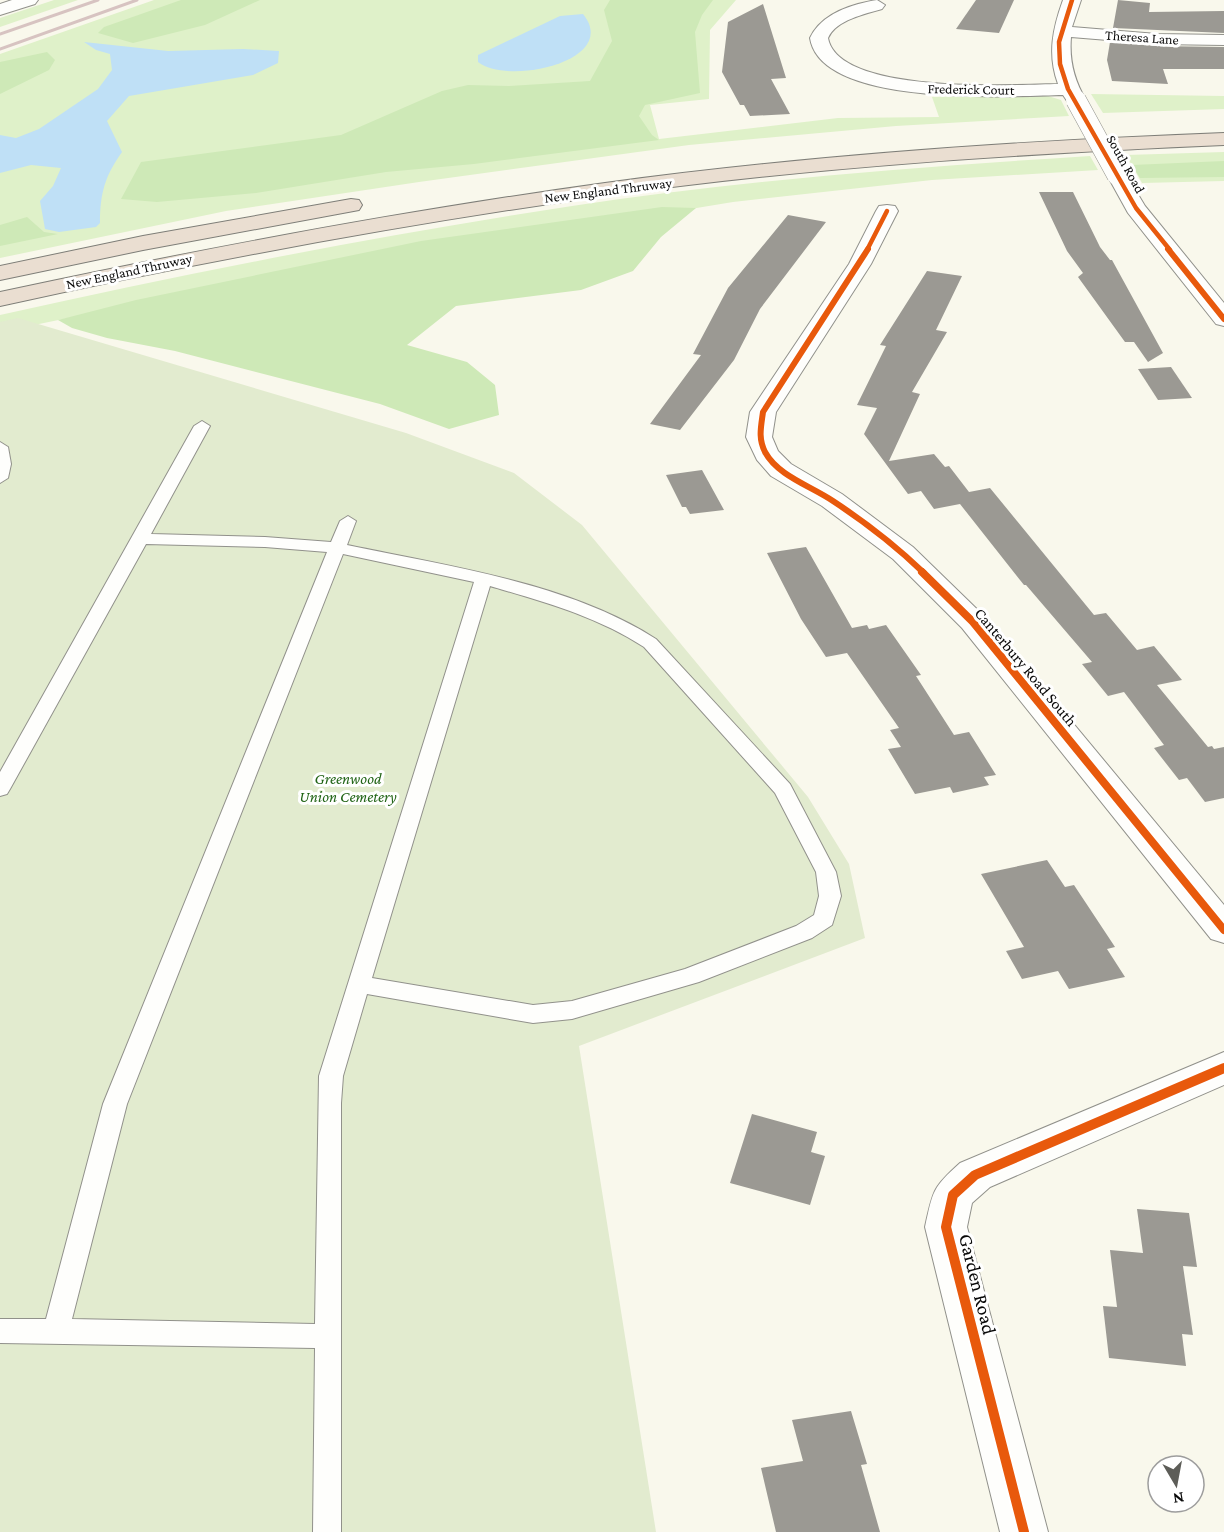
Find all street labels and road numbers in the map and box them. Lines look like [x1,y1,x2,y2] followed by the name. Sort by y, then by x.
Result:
[1105,26,1179,48] street label: Theresa Lane
[927,80,1015,98] street label: Frederick Court
[1103,132,1149,196] street label: South Road
[543,174,673,206] street label: New England Thruway
[65,250,194,292] street label: New England Thruway
[971,604,1081,731] street label: Canterbury Road South
[955,1231,1001,1337] street label: Garden Road

